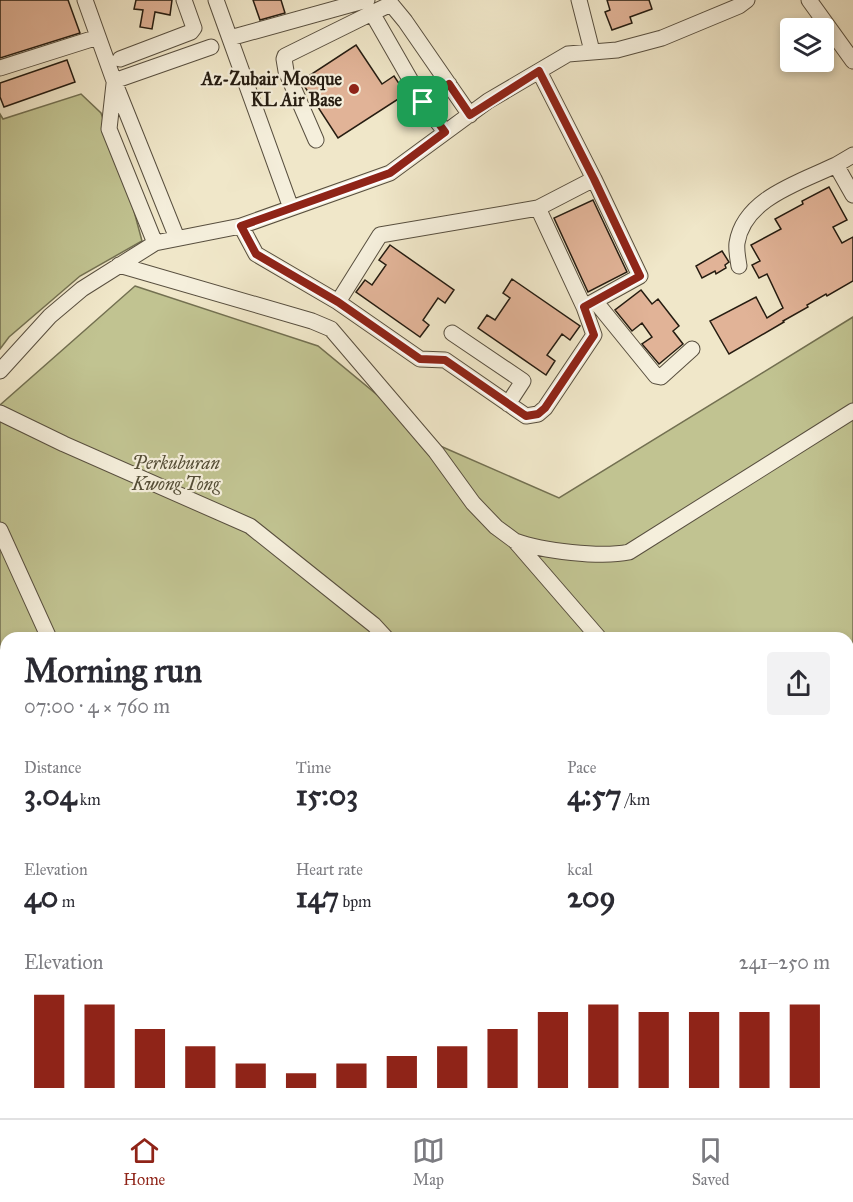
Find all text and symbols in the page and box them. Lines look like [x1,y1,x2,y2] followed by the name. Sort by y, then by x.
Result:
[780,18,834,72] map controls
[780,18,834,72] button: layers
[201,68,342,111] place label: Az-Zubair Mosque KL Air Base
[397,76,448,127] pin
[347,82,361,96] marker: Az-Zubair Mosque KL Air Base
[406,85,439,118] icon: arrive
[131,452,221,495] park label: Perkuburan Kwong Tong
[24,651,202,691] text: Morning run
[767,652,830,715] button: share
[24,694,170,718] text: 07:00 · 4 × 760 m
[24,758,81,777] text: Distance
[296,758,331,777] text: Time
[567,758,596,777] text: Pace
[24,777,76,813] text: 3.04
[296,777,358,813] text: 15:03
[567,777,622,813] text: 4:57
[76,790,101,809] text: km
[622,790,650,809] text: /km
[24,860,88,879] text: Elevation
[296,860,363,879] text: Heart rate
[567,860,592,879] text: kcal
[24,879,58,915] text: 40
[296,879,339,915] text: 147
[567,879,616,915] text: 209
[58,892,75,911] text: m
[339,892,372,911] text: bpm
[24,950,103,974] text: Elevation
[739,950,830,974] text: 241–250 m
[123,1134,165,1189] tab: Home
[412,1134,445,1189] tab: Map
[692,1134,730,1189] tab: Saved

